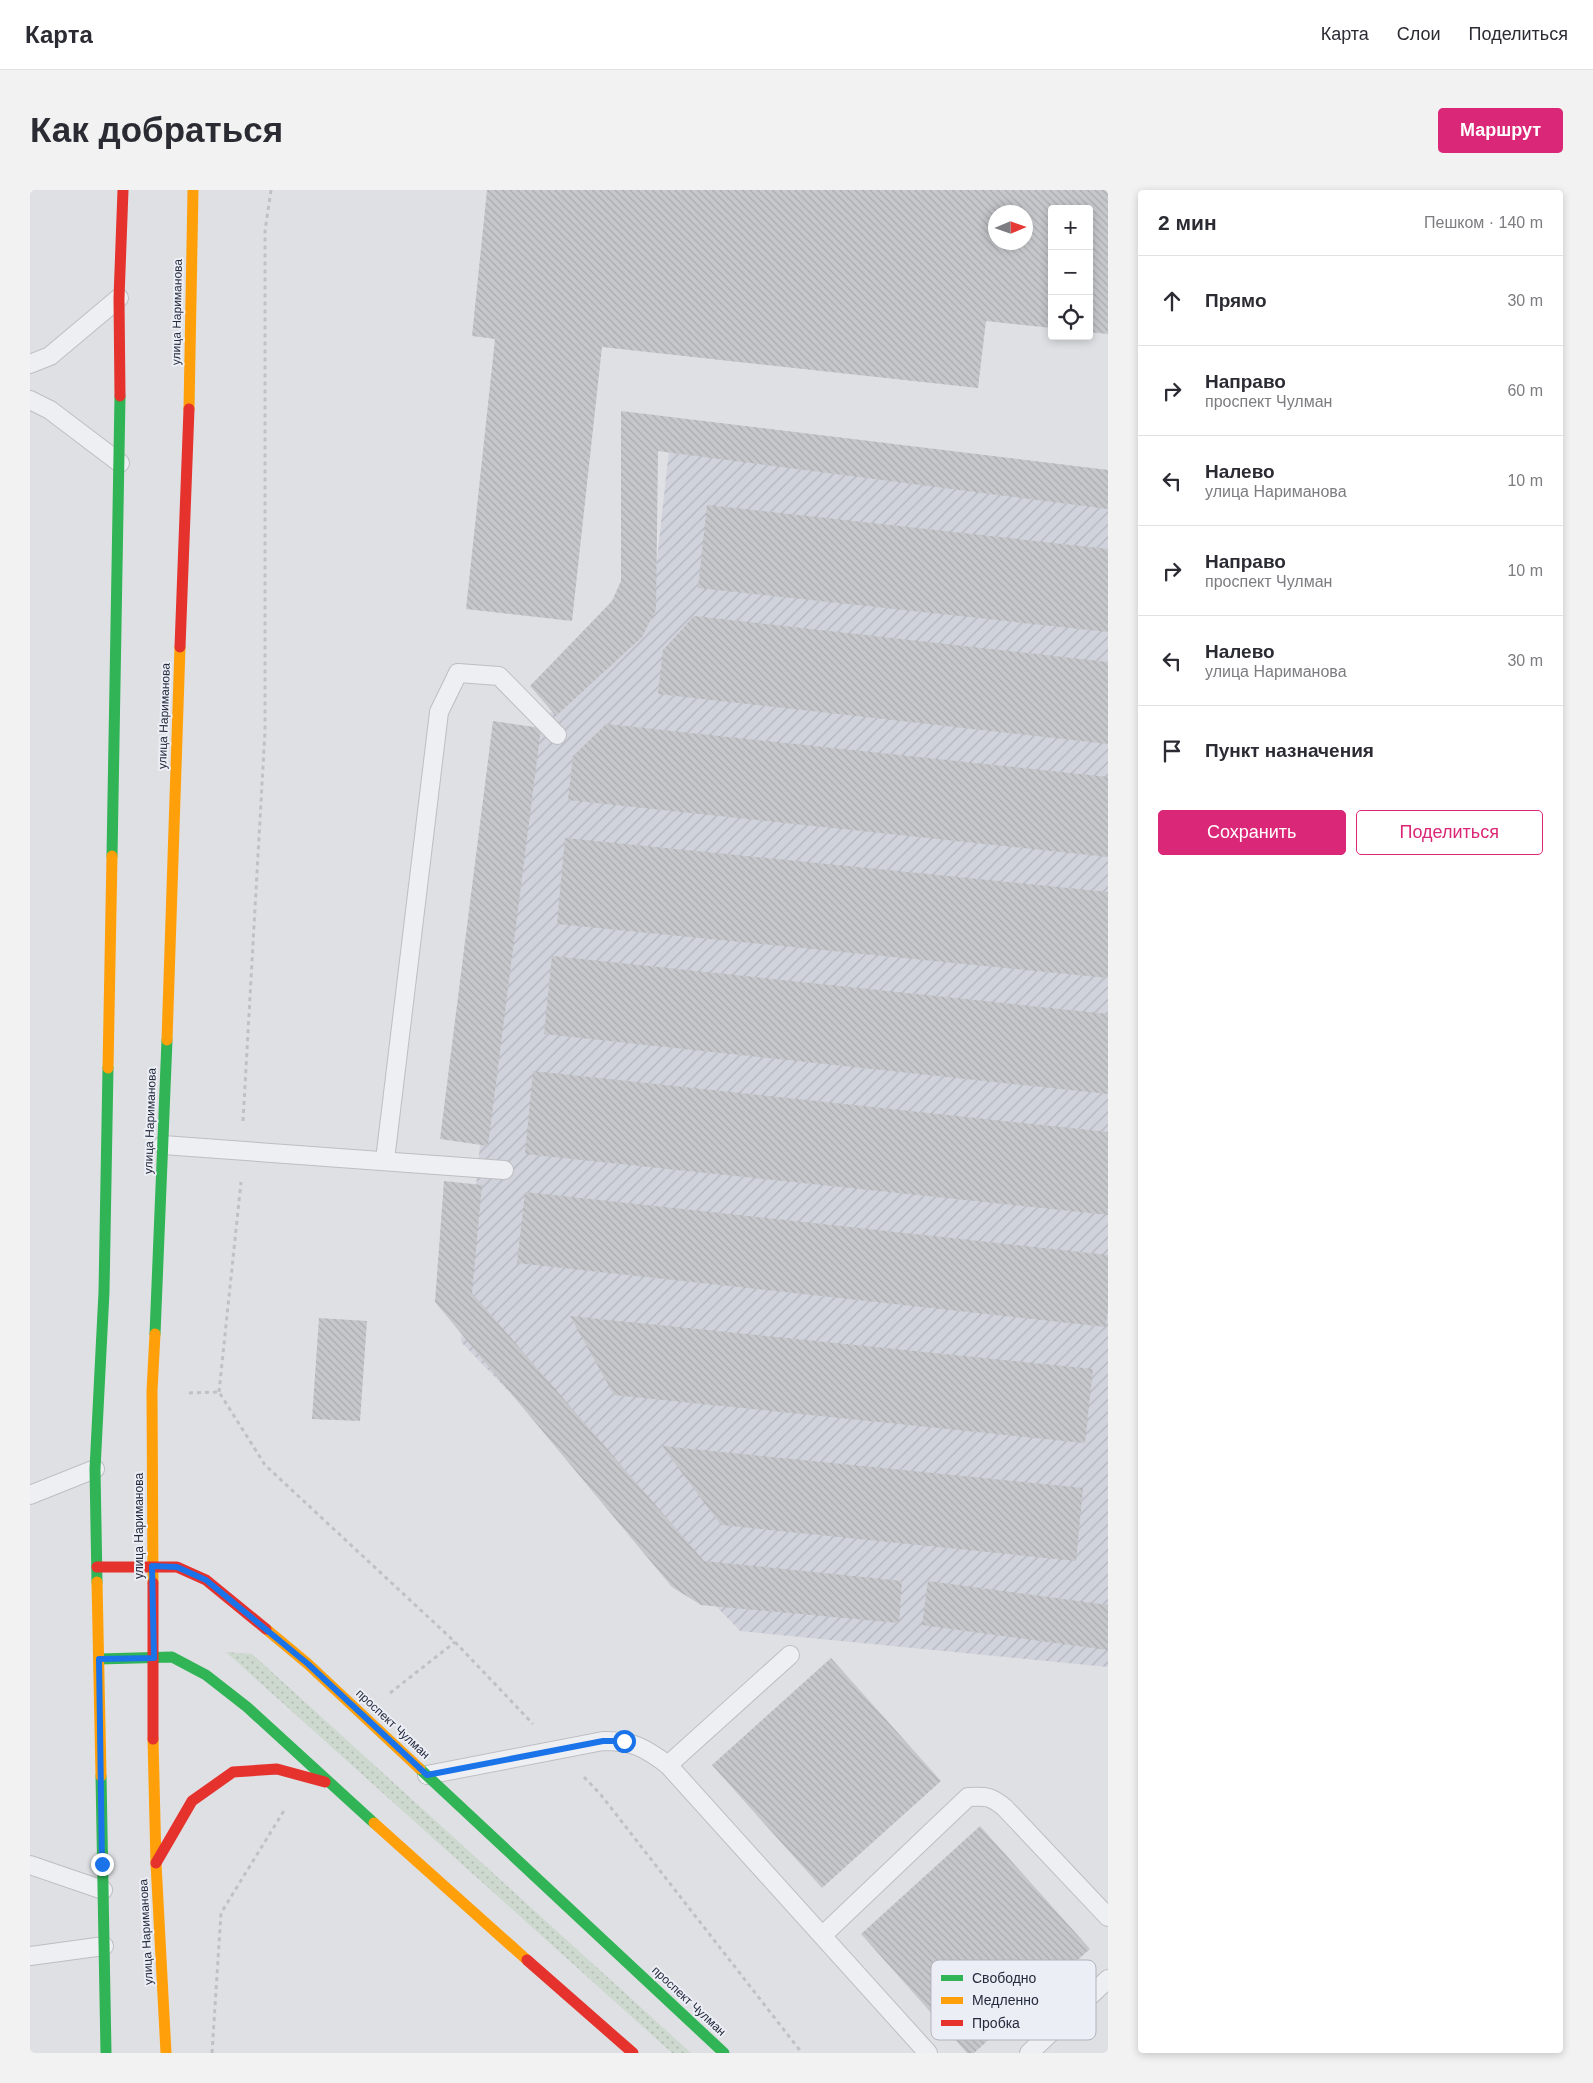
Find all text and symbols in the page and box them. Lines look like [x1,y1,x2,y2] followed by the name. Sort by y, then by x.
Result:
[25,21,93,48] text: Карта
[1321,24,1369,44] text: Карта
[1397,24,1441,44] text: Слои
[1469,24,1568,44] text: Поделиться
[1438,108,1563,153] button: Маршрут
[30,110,283,149] text: Как добраться
[988,205,1033,250] north arrow
[1048,205,1093,340] map controls
[1048,205,1093,250] button: +
[1158,211,1217,234] text: 2 мин
[1424,214,1543,231] text: Пешком · 140 m
[1048,250,1093,295] button: −
[169,258,185,365] street label: улица Нариманова
[1158,287,1186,315] icon: ahead
[1205,290,1267,311] text: Прямо
[1507,292,1543,309] text: 30 m
[1048,295,1093,340] button: locate
[1205,371,1286,392] text: Направо
[1158,377,1186,405] icon: right
[1507,382,1543,399] text: 60 m
[1205,393,1332,410] text: проспект Чулман
[1205,461,1275,482] text: Налево
[1158,467,1186,495] icon: left
[1507,472,1543,489] text: 10 m
[1205,483,1347,500] text: улица Нариманова
[1205,551,1286,572] text: Направо
[1158,557,1186,585] icon: right
[1507,562,1543,579] text: 10 m
[1205,573,1332,590] text: проспект Чулман
[1205,641,1275,662] text: Налево
[1158,647,1186,675] icon: left
[1507,652,1543,669] text: 30 m
[155,662,173,769] street label: улица Нариманова
[1205,663,1347,680] text: улица Нариманова
[1158,737,1186,765] icon: arrive
[1205,740,1374,761] text: Пункт назначения
[1158,810,1346,855] button: Сохранить
[1356,810,1543,855] button: Поделиться
[141,1067,159,1174] street label: улица Нариманова
[132,1473,146,1579] street label: улица Нариманова
[353,1686,433,1762] street label: проспект Чулман
[613,1730,636,1753] route start
[91,1853,114,1876] route end
[136,1878,156,1985] street label: улица Нариманова
[931,1960,1096,2040] legend
[649,1963,729,2039] street label: проспект Чулман
[972,1970,1037,1986] text: Свободно
[972,1992,1039,2008] text: Медленно
[972,2015,1020,2031] text: Пробка

